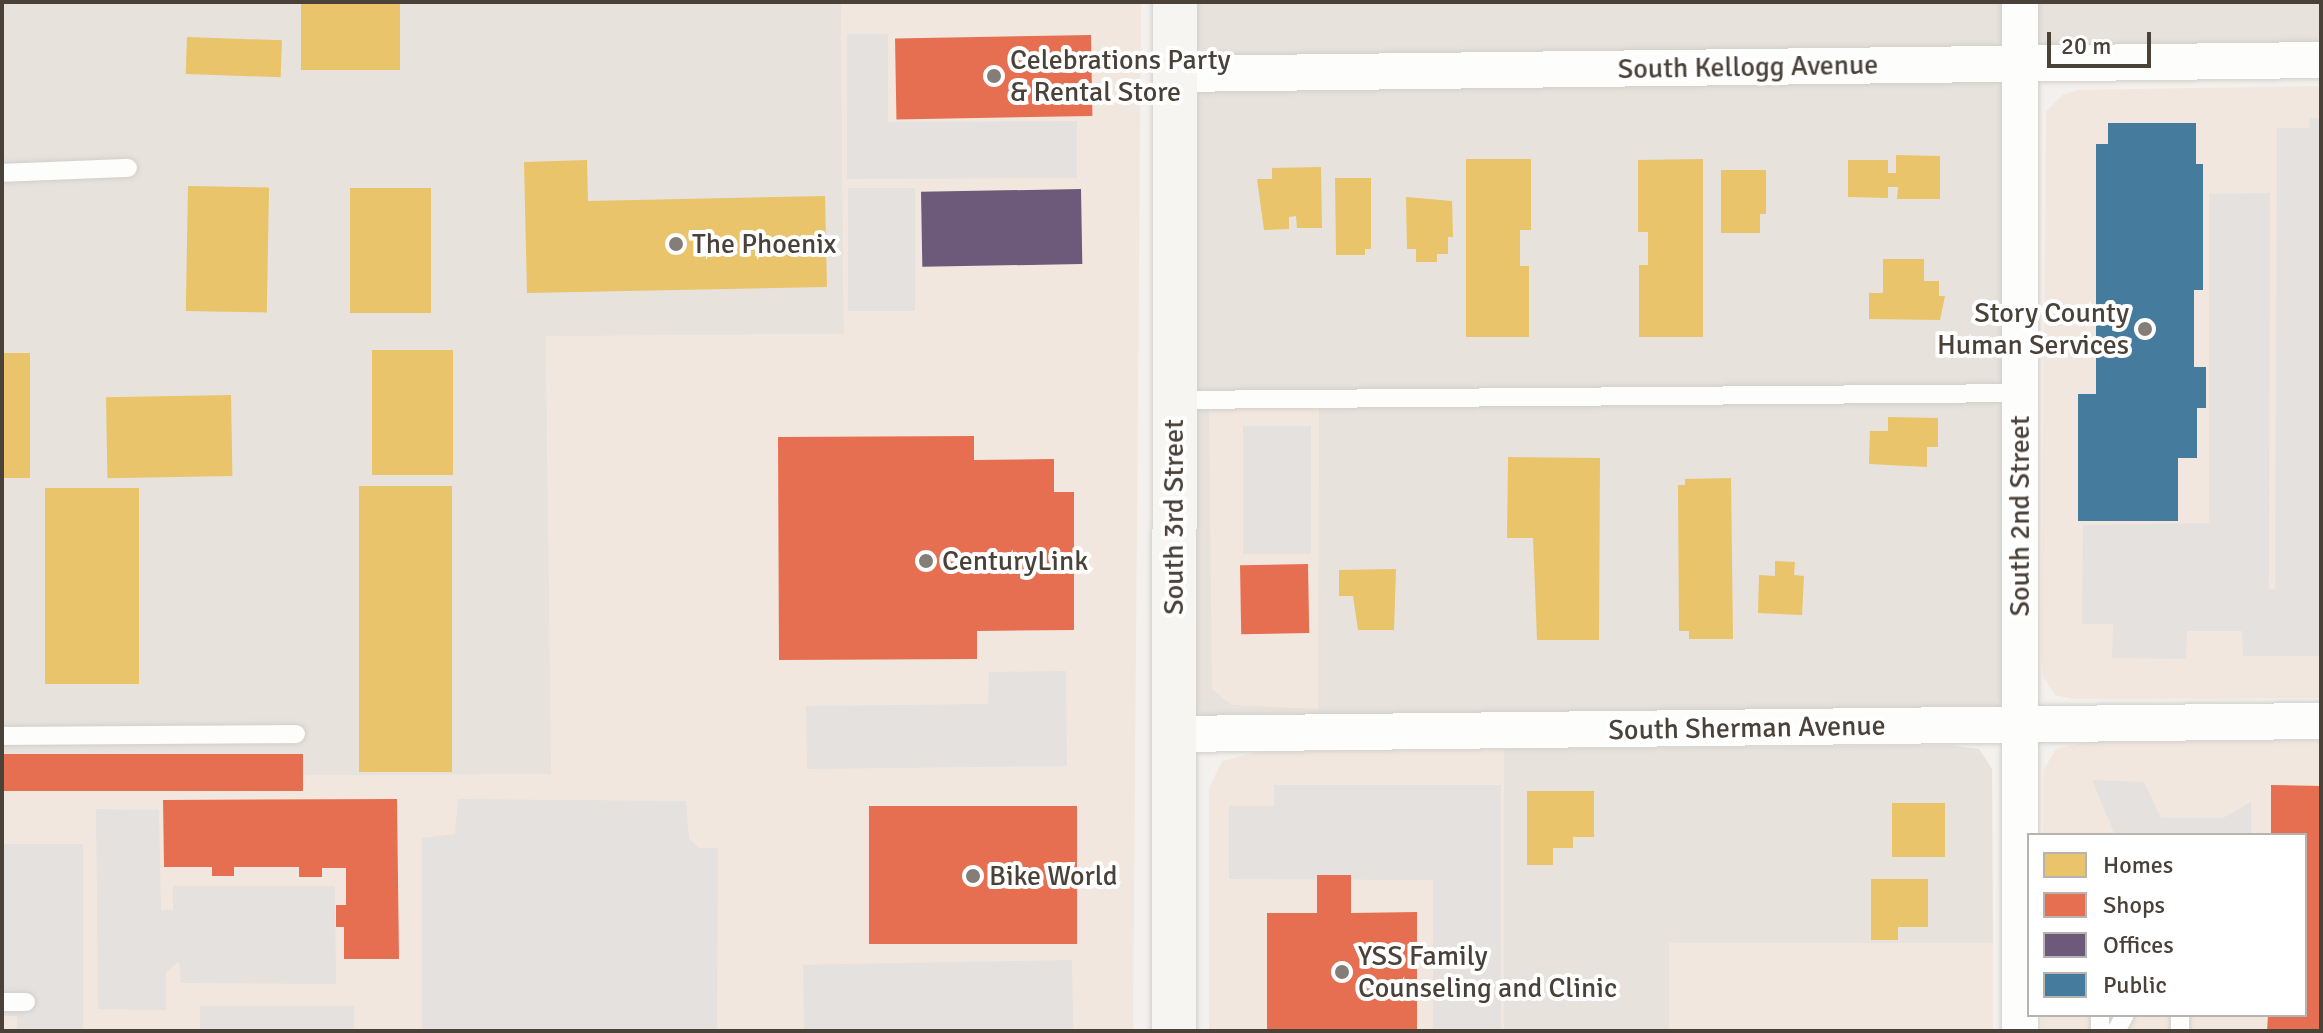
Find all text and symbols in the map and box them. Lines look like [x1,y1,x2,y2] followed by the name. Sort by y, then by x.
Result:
[2051,16,2155,66] scale bar
[2061,31,2111,61] text: 20 m
[1010,43,1231,109] place label: Celebrations Party & Rental Store
[1617,48,1879,86] street label: South Kellogg Avenue
[985,67,1003,85] marker: Celebrations Party & Rental Store
[692,227,836,261] place label: The Phoenix
[667,235,685,253] marker: The Phoenix
[1937,296,2129,362] place label: Story County Human Services
[2136,320,2154,338] marker: Story County Human Services
[2003,416,2037,616] street label: South 2nd Street
[1157,419,1191,615] street label: South 3rd Street
[942,544,1088,578] place label: CenturyLink
[917,552,935,570] marker: CenturyLink
[1608,709,1886,747] street label: South Sherman Avenue
[2027,833,2307,1017] legend
[2103,850,2173,880] text: Homes
[989,859,1118,893] place label: Bike World
[964,867,982,885] marker: Bike World
[2103,890,2165,920] text: Shops
[2103,930,2174,960] text: Offices
[1358,939,1617,1005] place label: YSS Family Counseling and Clinic
[1333,963,1351,981] marker: YSS Family Counseling and Clinic
[2103,970,2167,1000] text: Public

